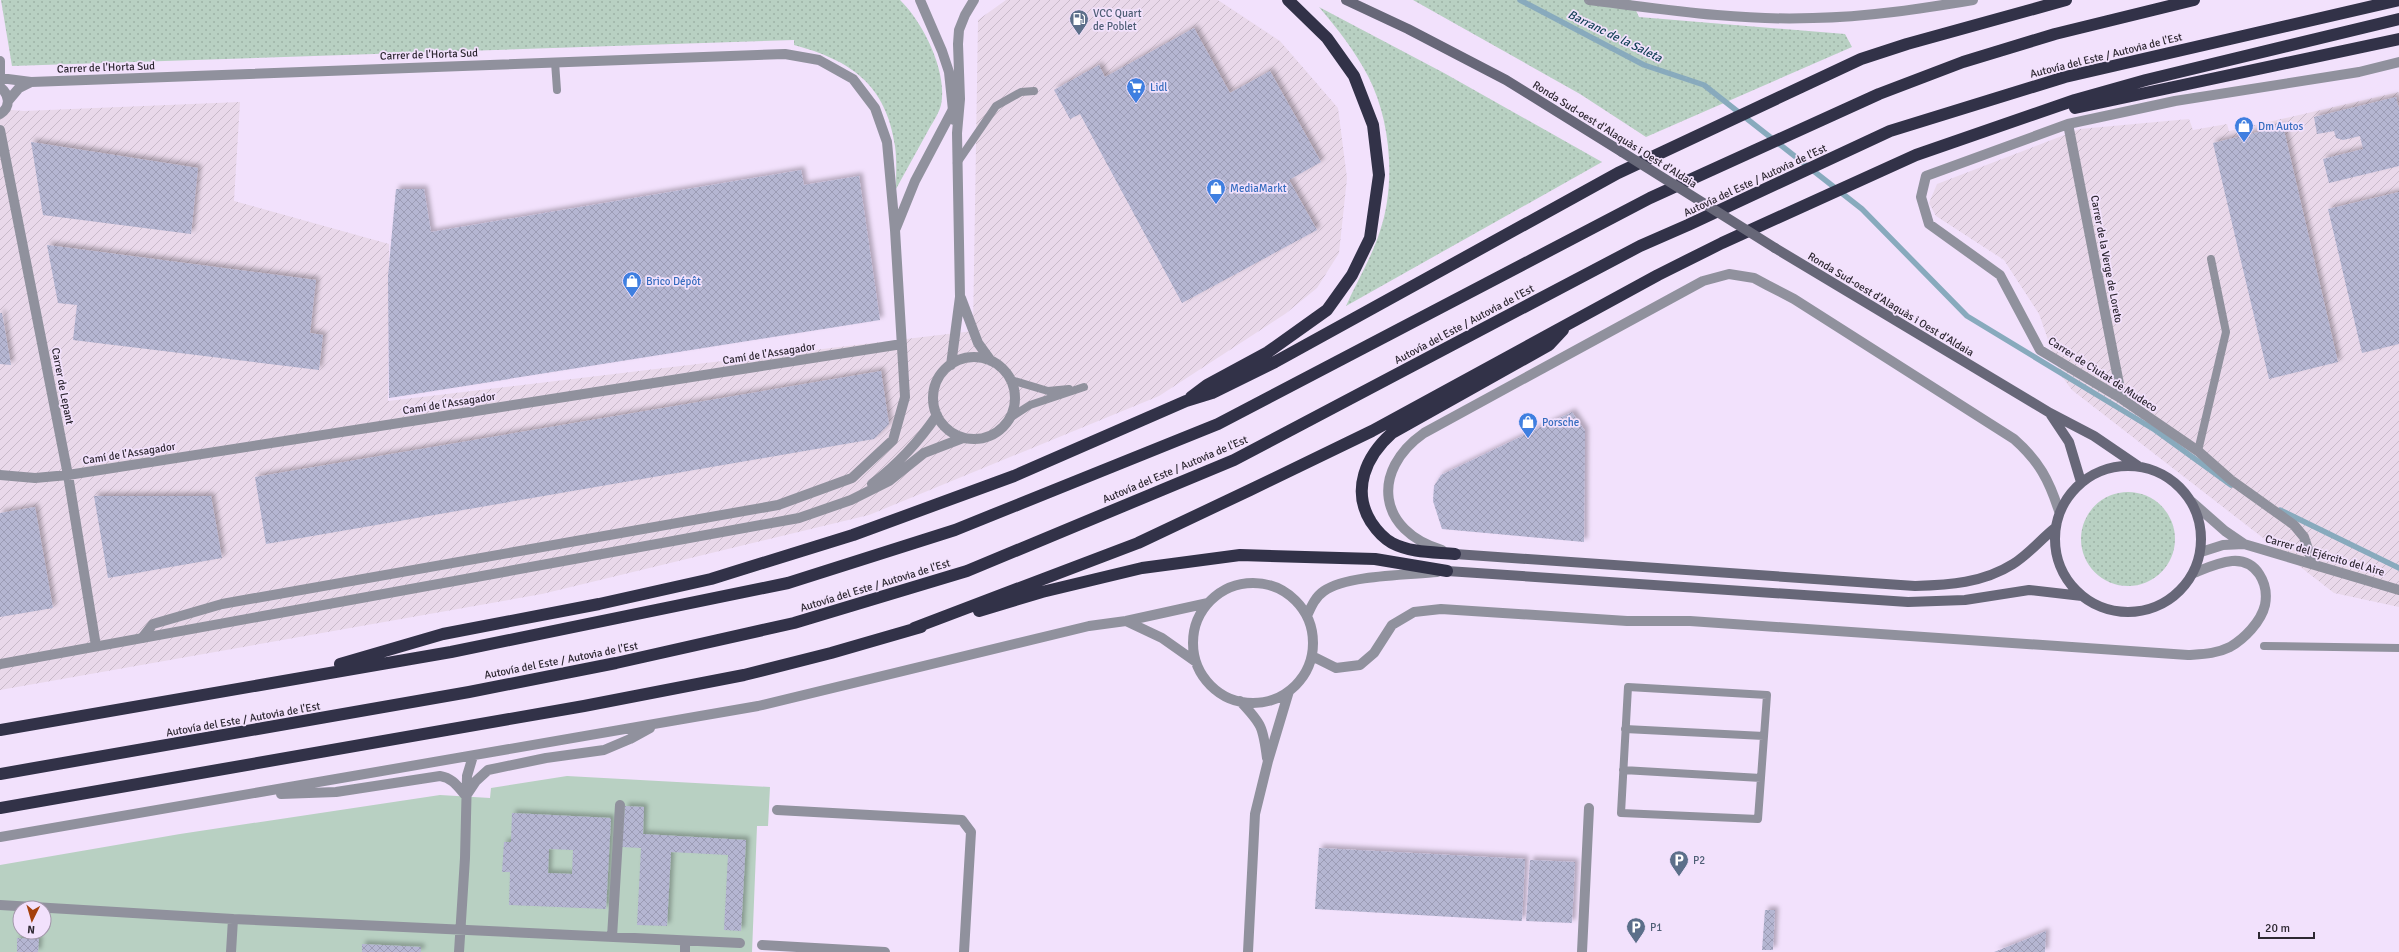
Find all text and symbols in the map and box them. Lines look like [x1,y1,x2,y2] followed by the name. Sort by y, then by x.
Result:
[1093,7,1142,33] place label: VCC Quart de Poblet
[1565,7,1665,66] water label: Barranc de la Saleta
[1068,8,1090,36] fuel station icon: VCC Quart de Poblet
[2029,30,2184,81] street label: Autovía del Este / Autovia de l'Est
[380,46,478,63] street label: Carrer de l'Horta Sud
[57,59,155,76] street label: Carrer de l'Horta Sud
[1125,76,1147,104] supermarket icon: Lidl
[1530,78,1700,191] street label: Ronda Sud-oest d'Alaquàs i Oest d'Aldaia
[1150,81,1168,94] place label: Lidl
[2233,115,2255,143] shop icon: Dm Autos
[2258,120,2303,133] place label: Dm Autos
[1682,141,1829,219] street label: Autovía del Este / Autovia de l'Est
[1205,177,1227,205] shop icon: MediaMarkt
[1230,182,1287,195] place label: MediaMarkt
[2088,194,2125,324] street label: Carrer de la Verge de Loreto
[1805,250,1976,359] street label: Ronda Sud-oest d'Alaquàs i Oest d'Aldaia
[621,270,643,298] shop icon: Brico Dépôt
[646,275,701,288] place label: Brico Dépôt
[1392,282,1536,367] street label: Autovía del Este / Autovia de l'Est
[2046,334,2160,415] street label: Carrer de Ciutat de Mudeco
[722,340,817,367] street label: Camí de l'Assagador
[49,347,76,426] street label: Carrer de Lepant
[402,390,497,417] street label: Camí de l'Assagador
[1517,411,1539,439] shop icon: Porsche
[1542,416,1579,429] place label: Porsche
[1101,433,1250,506] street label: Autovía del Este / Autovia de l'Est
[82,440,177,467] street label: Camí de l'Assagador
[2264,532,2386,579] street label: Carrer del Ejército del Aire
[798,556,952,615] street label: Autovía del Este / Autovia de l'Est
[483,639,639,682] street label: Autovía del Este / Autovia de l'Est
[165,699,321,739] street label: Autovía del Este / Autovia de l'Est
[1668,849,1690,877] parking icon: P2
[1693,854,1705,867] place label: P2
[12,900,52,940] north arrow
[2259,914,2314,940] scale bar
[1625,916,1647,944] parking icon: P1
[1650,921,1662,934] place label: P1
[2265,921,2290,936] text: 20 m
[27,923,36,936] text: N

